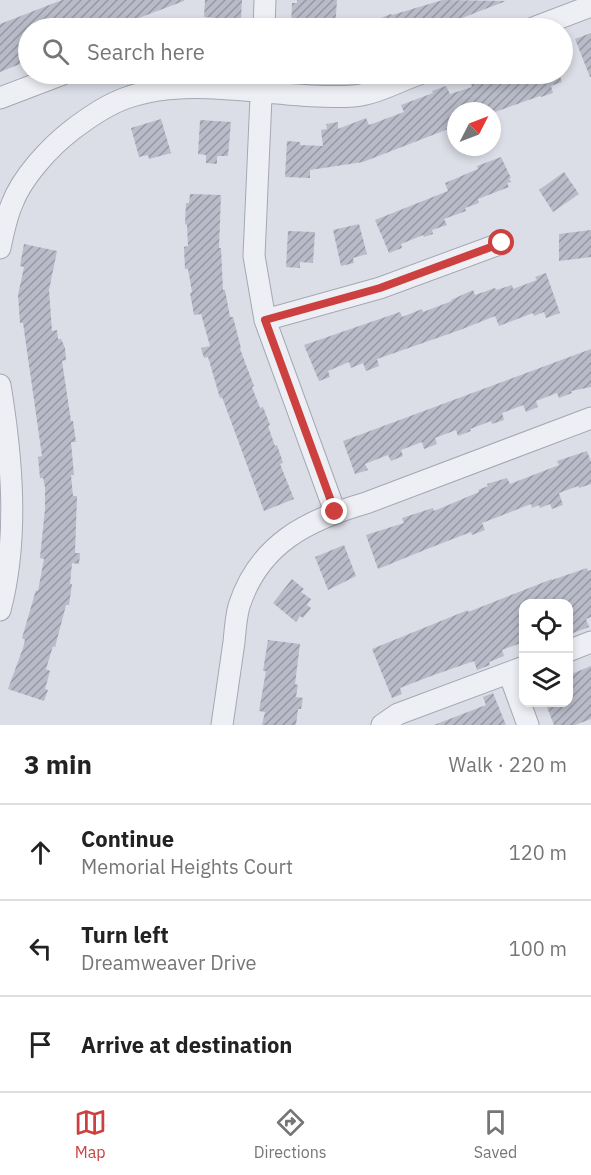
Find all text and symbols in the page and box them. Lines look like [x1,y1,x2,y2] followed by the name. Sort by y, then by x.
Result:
[18,18,573,84] search box
[39,35,72,68] icon: search
[87,37,205,66] text: Search here
[447,102,501,156] north arrow
[488,229,514,255] route start
[321,498,347,524] route end
[519,599,573,707] map controls
[519,599,573,653] button: locate
[519,653,573,707] button: layers
[24,747,92,781] text: 3 min
[449,751,567,778] text: Walk · 220 m
[81,824,174,853] text: Continue
[24,836,57,869] icon: ahead
[509,839,567,866] text: 120 m
[81,853,293,880] text: Memorial Heights Court
[81,920,169,949] text: Turn left
[24,932,57,965] icon: left
[509,935,567,962] text: 100 m
[81,949,257,976] text: Dreamweaver Drive
[24,1028,57,1061] icon: arrive
[81,1030,292,1059] text: Arrive at destination
[74,1106,107,1162] tab: Map
[254,1106,327,1162] tab: Directions
[474,1106,517,1162] tab: Saved

